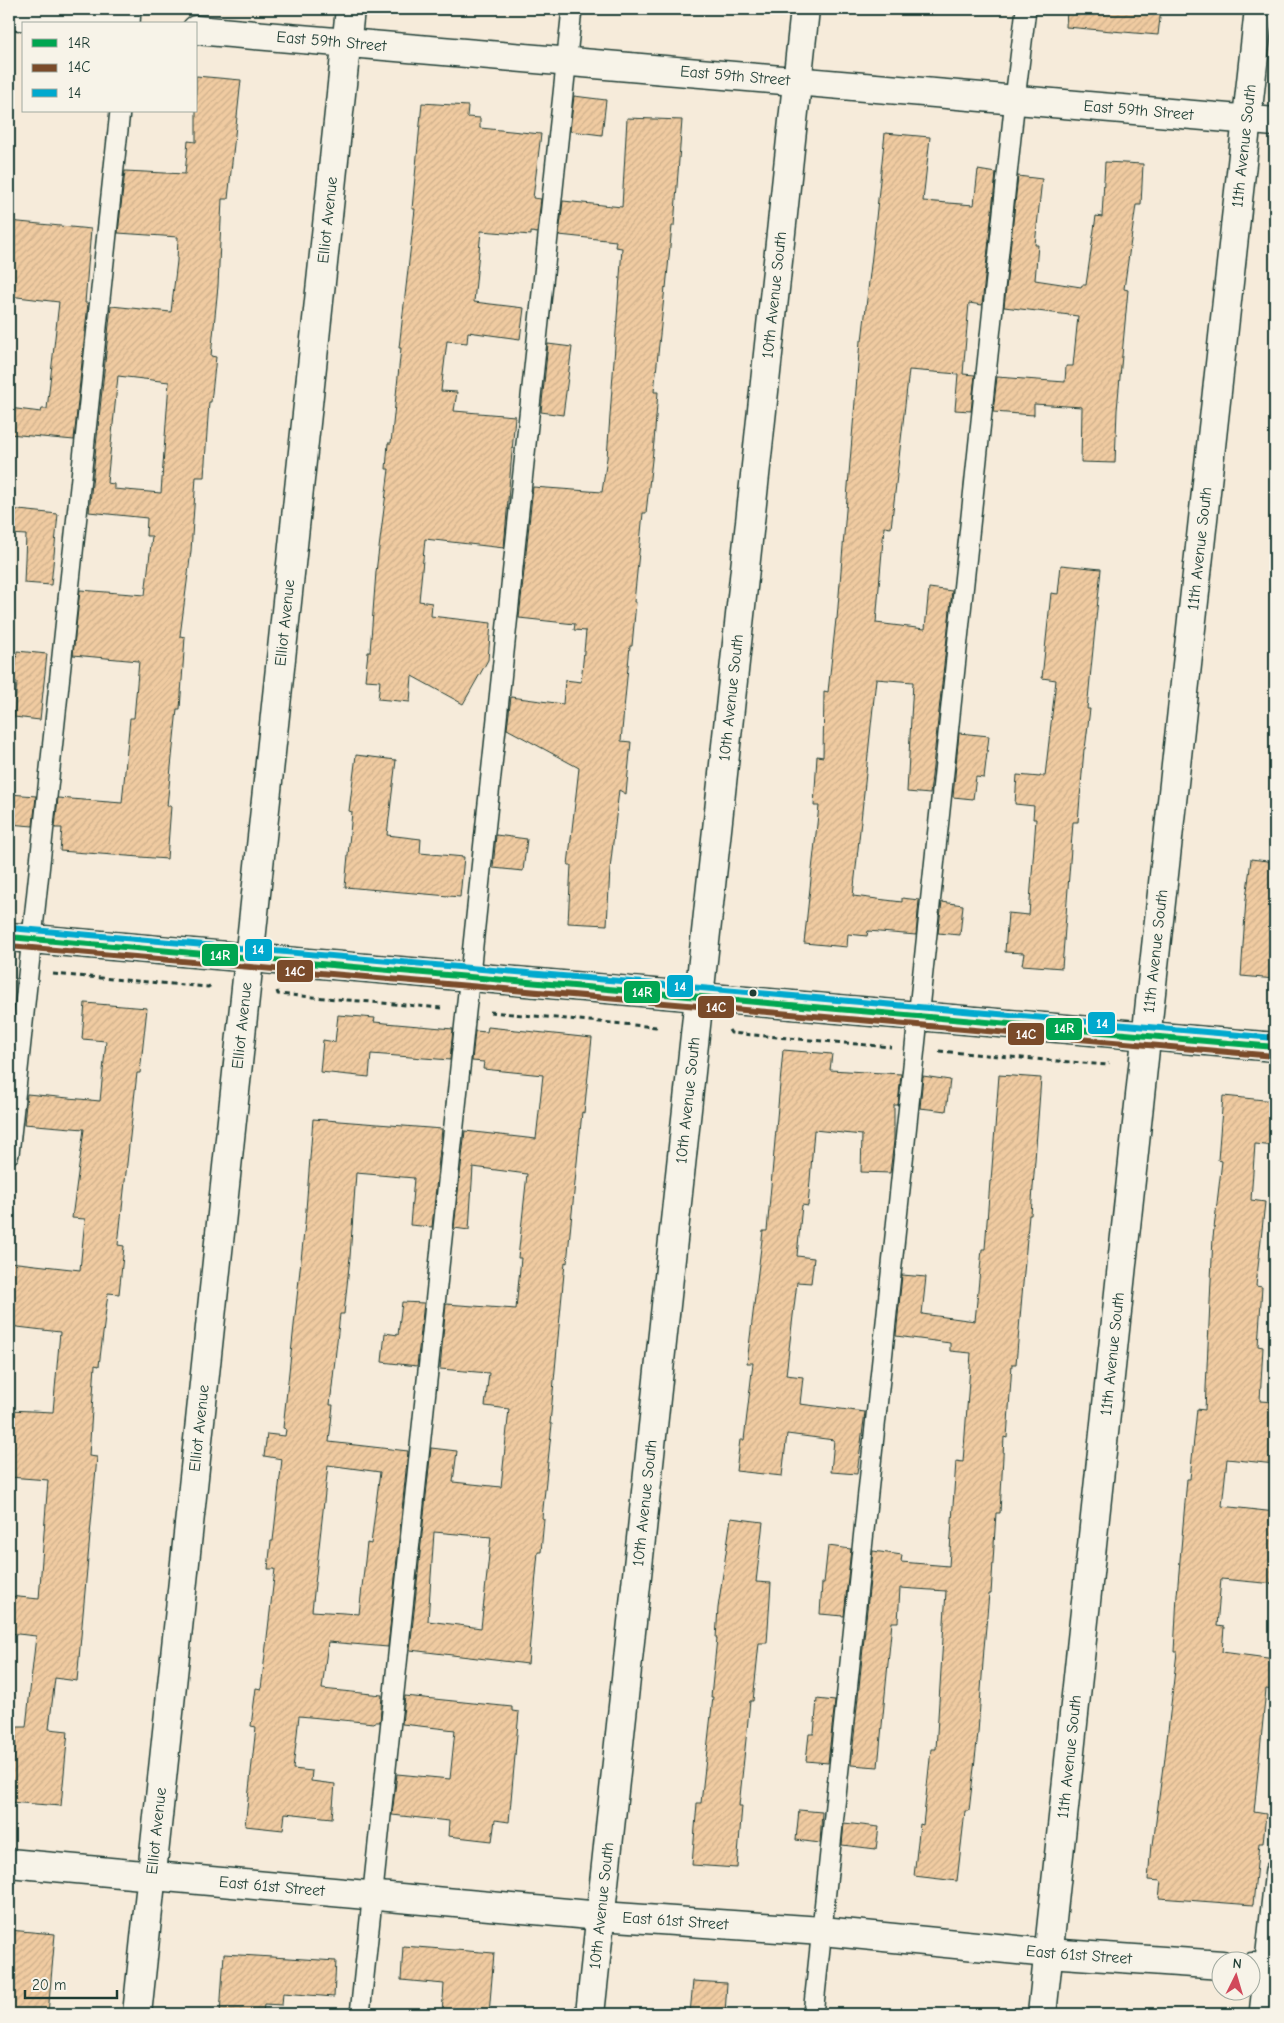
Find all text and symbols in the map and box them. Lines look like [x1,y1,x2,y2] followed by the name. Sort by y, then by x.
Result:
[22,22,198,112] legend
[276,28,388,55] street label: East 59th Street
[68,34,90,52] text: 14R
[68,58,90,76] text: 14C
[679,62,791,90] street label: East 59th Street
[1228,83,1260,209] street label: 11th Avenue South
[68,84,81,102] text: 14
[1083,97,1195,124] street label: East 59th Street
[314,176,341,264] street label: Elliot Avenue
[759,231,790,359] street label: 10th Avenue South
[1184,486,1215,611] street label: 11th Avenue South
[271,578,298,667] street label: Elliot Avenue
[715,633,747,762] street label: 10th Avenue South
[1140,888,1171,1014] street label: 11th Avenue South
[244,938,273,962] line badge: 14
[252,941,264,958] text: 14
[201,943,239,967] line badge: 14R
[210,947,230,964] text: 14R
[276,959,314,983] line badge: 14C
[285,963,306,980] text: 14C
[666,974,694,998] line badge: 14
[674,978,686,995] text: 14
[623,980,661,1004] line badge: 14R
[228,981,256,1070] street label: Elliot Avenue
[632,984,652,1001] text: 14R
[748,988,758,998] unlabelled marker
[697,995,735,1019] line badge: 14C
[706,999,727,1016] text: 14C
[1087,1011,1116,1035] line badge: 14
[1096,1015,1108,1032] text: 14
[1045,1017,1083,1041] line badge: 14R
[1054,1020,1074,1037] text: 14R
[1007,1022,1045,1046] line badge: 14C
[1016,1026,1037,1043] text: 14C
[672,1036,704,1165] street label: 10th Avenue South
[1097,1291,1128,1416] street label: 11th Avenue South
[186,1384,213,1473] street label: Elliot Avenue
[629,1439,661,1567] street label: 10th Avenue South
[1054,1694,1085,1819] street label: 11th Avenue South
[143,1787,170,1875] street label: Elliot Avenue
[586,1841,617,1970] street label: 10th Avenue South
[218,1873,326,1900] street label: East 61st Street
[622,1908,730,1934] street label: East 61st Street
[1025,1942,1133,1968] street label: East 61st Street
[1212,1950,1262,2000] north arrow
[1232,1955,1242,1972] text: N
[25,1968,118,2000] scale bar
[32,1976,66,1994] text: 20 m

